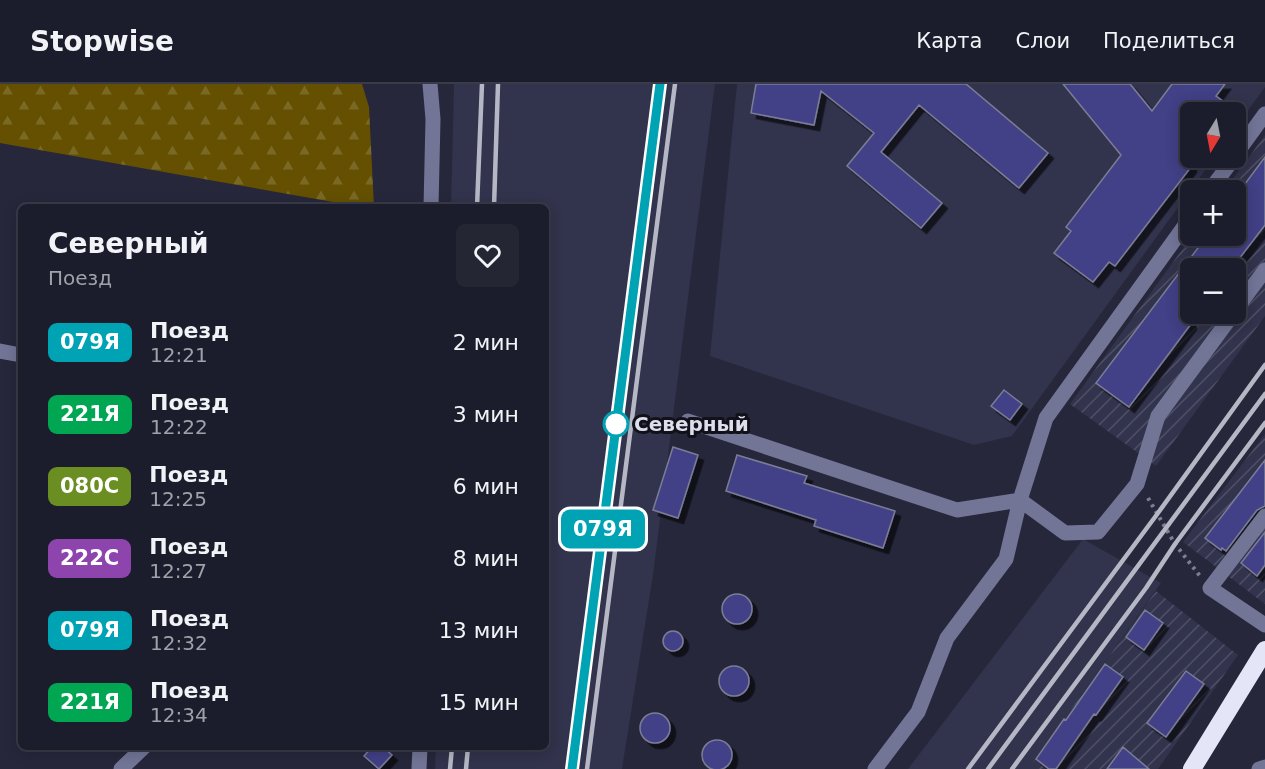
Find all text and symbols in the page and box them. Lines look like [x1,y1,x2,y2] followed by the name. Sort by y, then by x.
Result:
[30,25,174,58] text: Stopwise
[916,29,982,53] text: Карта
[1015,29,1070,53] text: Слои
[1103,29,1235,53] text: Поделиться
[1180,102,1246,168] north arrow
[1180,102,1246,324] map controls
[1180,180,1246,246] button: +
[456,224,519,287] button: heart
[48,227,209,260] text: Северный
[1180,258,1246,324] button: −
[48,266,112,290] text: Поезд
[150,318,229,343] text: Поезд
[60,330,120,354] text: 079Я
[453,330,519,355] text: 2 мин
[150,343,208,367] text: 12:21
[150,390,229,415] text: Поезд
[60,402,120,426] text: 221Я
[453,402,519,427] text: 3 мин
[603,411,629,437] marker: Северный
[634,412,749,436] place label: Северный
[150,415,208,439] text: 12:22
[149,462,228,487] text: Поезд
[60,474,119,498] text: 080С
[453,474,519,499] text: 6 мин
[149,487,207,511] text: 12:25
[561,510,645,548] line badge: 079Я
[573,517,633,541] text: 079Я
[149,534,228,559] text: Поезд
[60,546,119,570] text: 222С
[453,546,519,571] text: 8 мин
[149,559,207,583] text: 12:27
[150,606,229,631] text: Поезд
[60,618,120,642] text: 079Я
[439,618,519,643] text: 13 мин
[150,631,208,655] text: 12:32
[150,678,229,703] text: Поезд
[60,690,120,714] text: 221Я
[439,690,519,715] text: 15 мин
[150,703,208,727] text: 12:34

